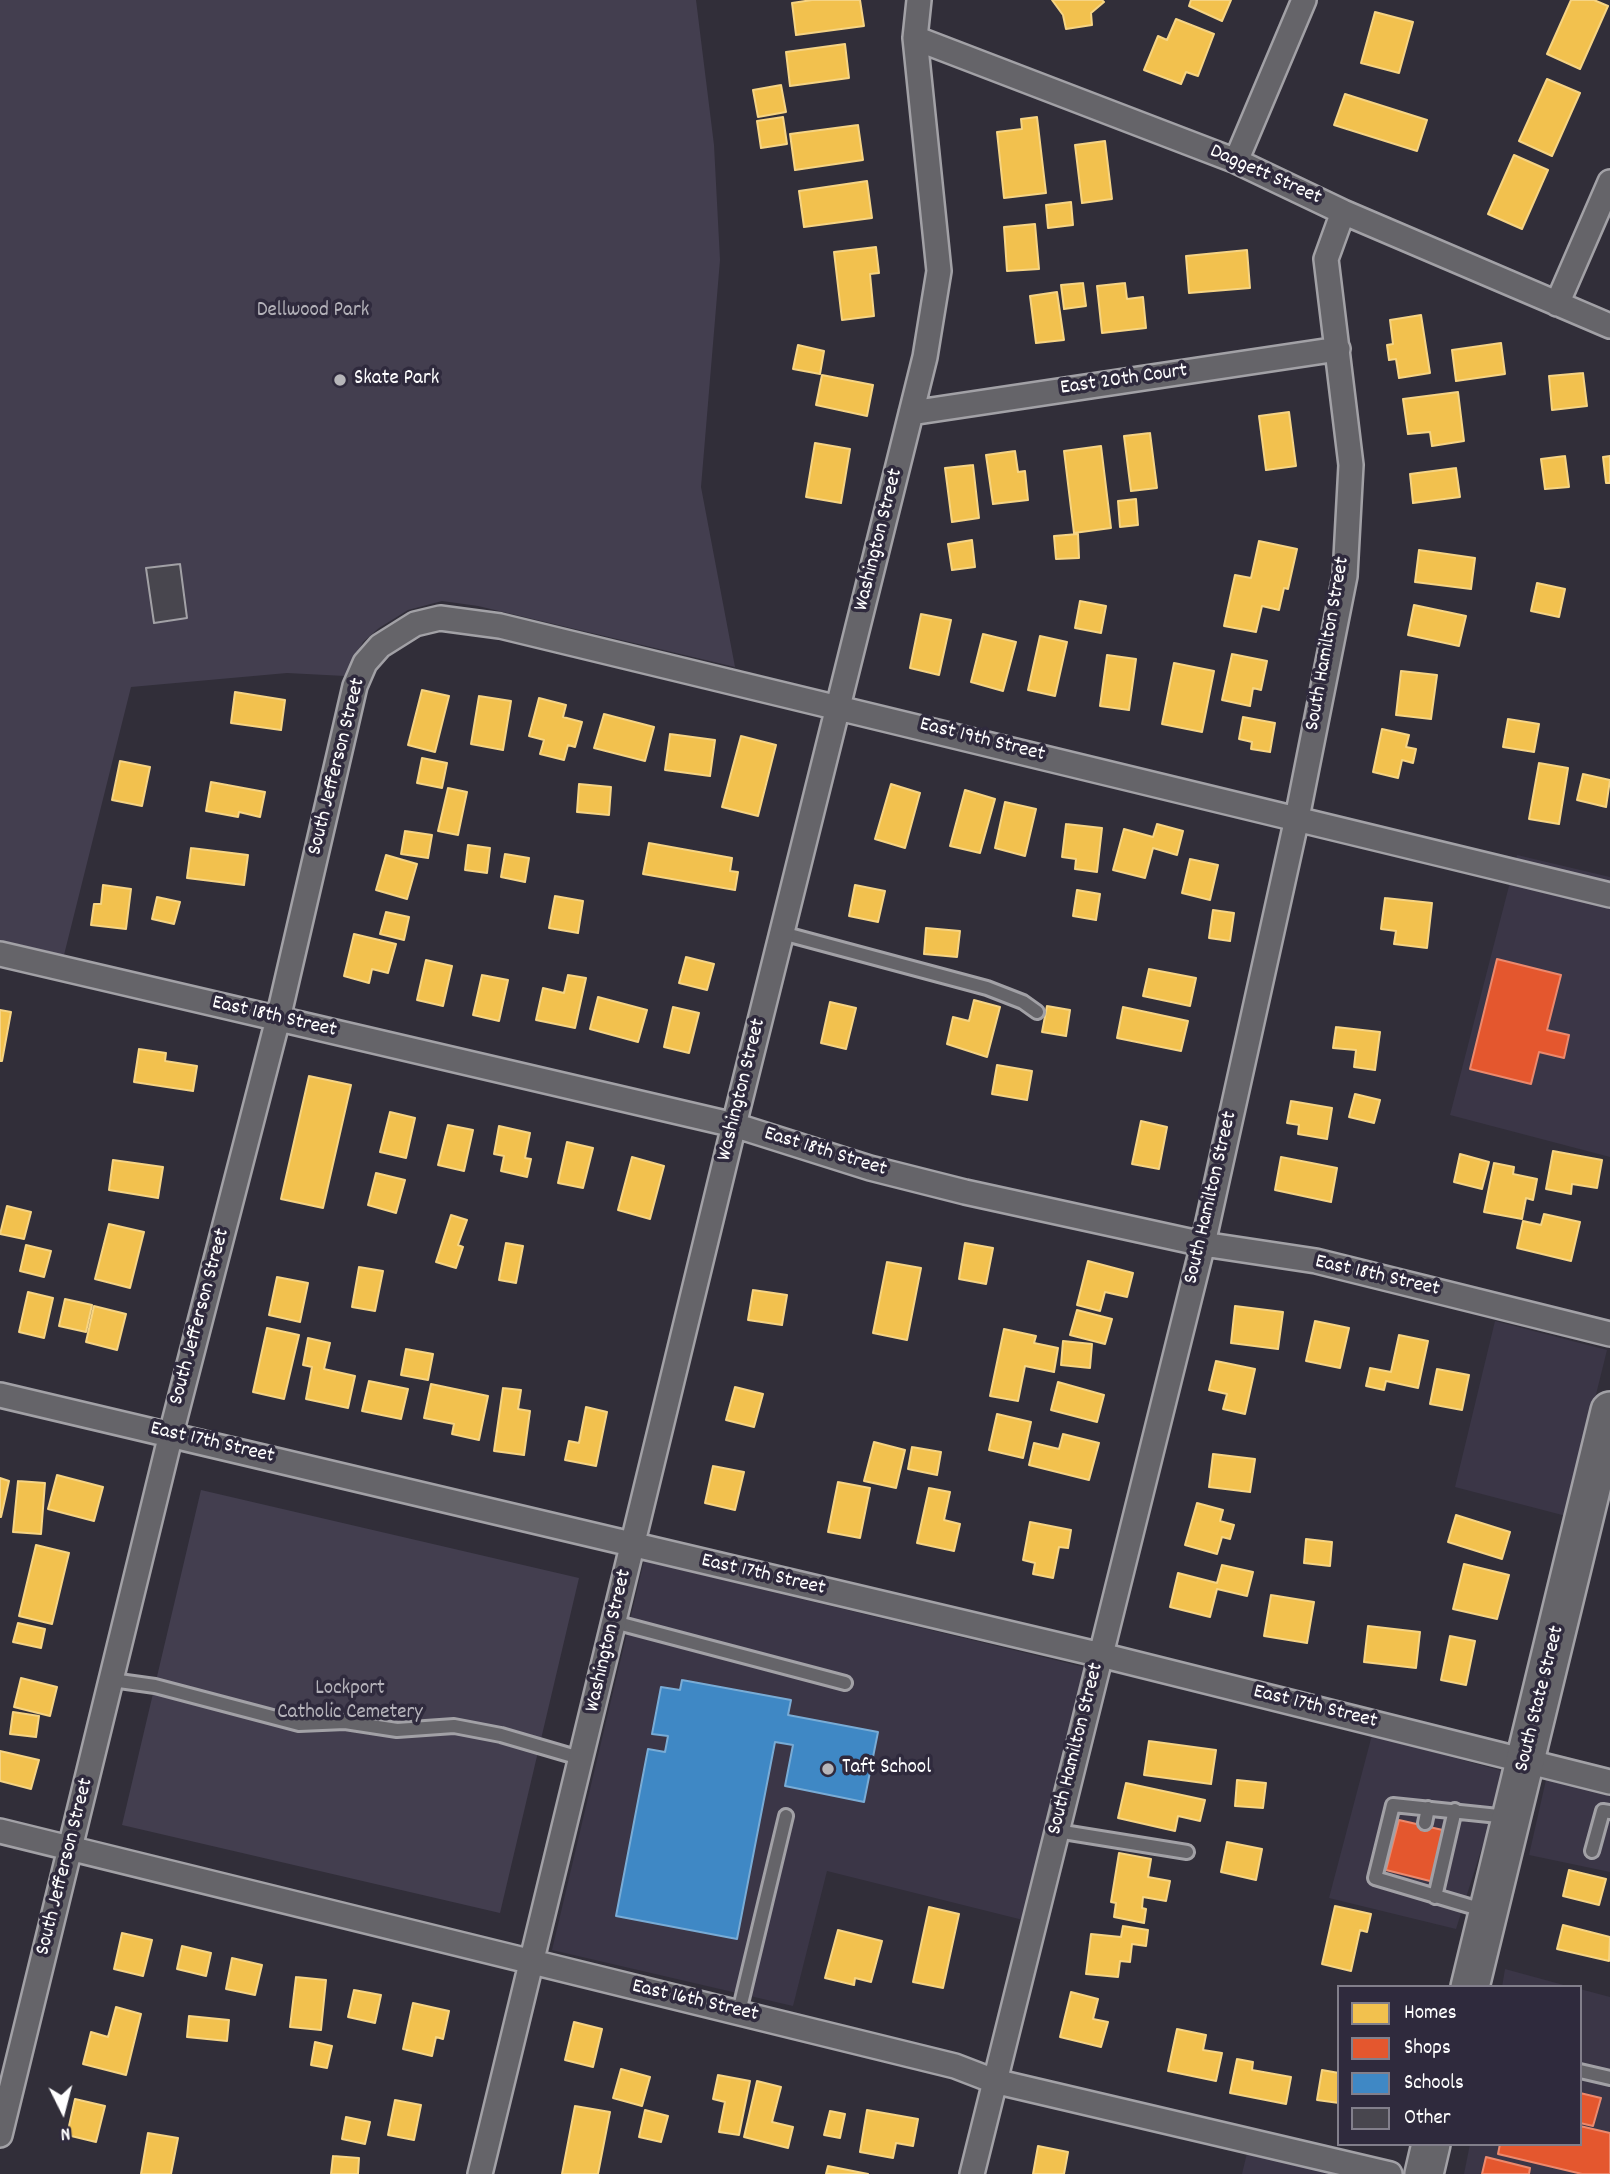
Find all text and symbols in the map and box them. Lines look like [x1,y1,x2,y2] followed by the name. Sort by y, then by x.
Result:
[1205,140,1325,212] street label: Daggett Street
[257,299,369,325] park label: Dellwood Park
[1059,360,1189,402] street label: East 20th Court
[354,367,439,393] place label: Skate Park
[332,372,348,388] marker: Skate Park
[850,466,910,614] street label: Washington Street
[1301,555,1357,733] street label: South Hamilton Street
[304,676,372,858] street label: South Jefferson Street
[917,713,1047,769] street label: East 19th Street
[209,991,339,1045] street label: East 18th Street
[713,1016,773,1164] street label: Washington Street
[1180,1109,1244,1287] street label: South Hamilton Street
[761,1122,889,1184] street label: East 18th Street
[165,1226,237,1408] street label: South Jefferson Street
[1312,1250,1442,1304] street label: East 18th Street
[147,1417,277,1471] street label: East 17th Street
[698,1549,828,1603] street label: East 17th Street
[581,1567,639,1715] street label: Washington Street
[1511,1623,1571,1775] street label: South State Street
[1043,1660,1111,1838] street label: South Hamilton Street
[277,1677,423,1727] park label: Lockport Catholic Cemetery
[1251,1680,1379,1736] street label: East 17th Street
[842,1756,931,1782] place label: Taft School
[820,1761,836,1777] marker: Taft School
[32,1776,100,1958] street label: South Jefferson Street
[629,1975,761,2029] street label: East 16th Street
[1337,1985,1582,2146] legend
[1404,1999,1457,2029] text: Homes
[1404,2034,1451,2064] text: Shops
[1404,2069,1464,2099] text: Schools
[28,2076,98,2146] north arrow
[1404,2104,1450,2134] text: Other
[59,2118,71,2146] text: N

